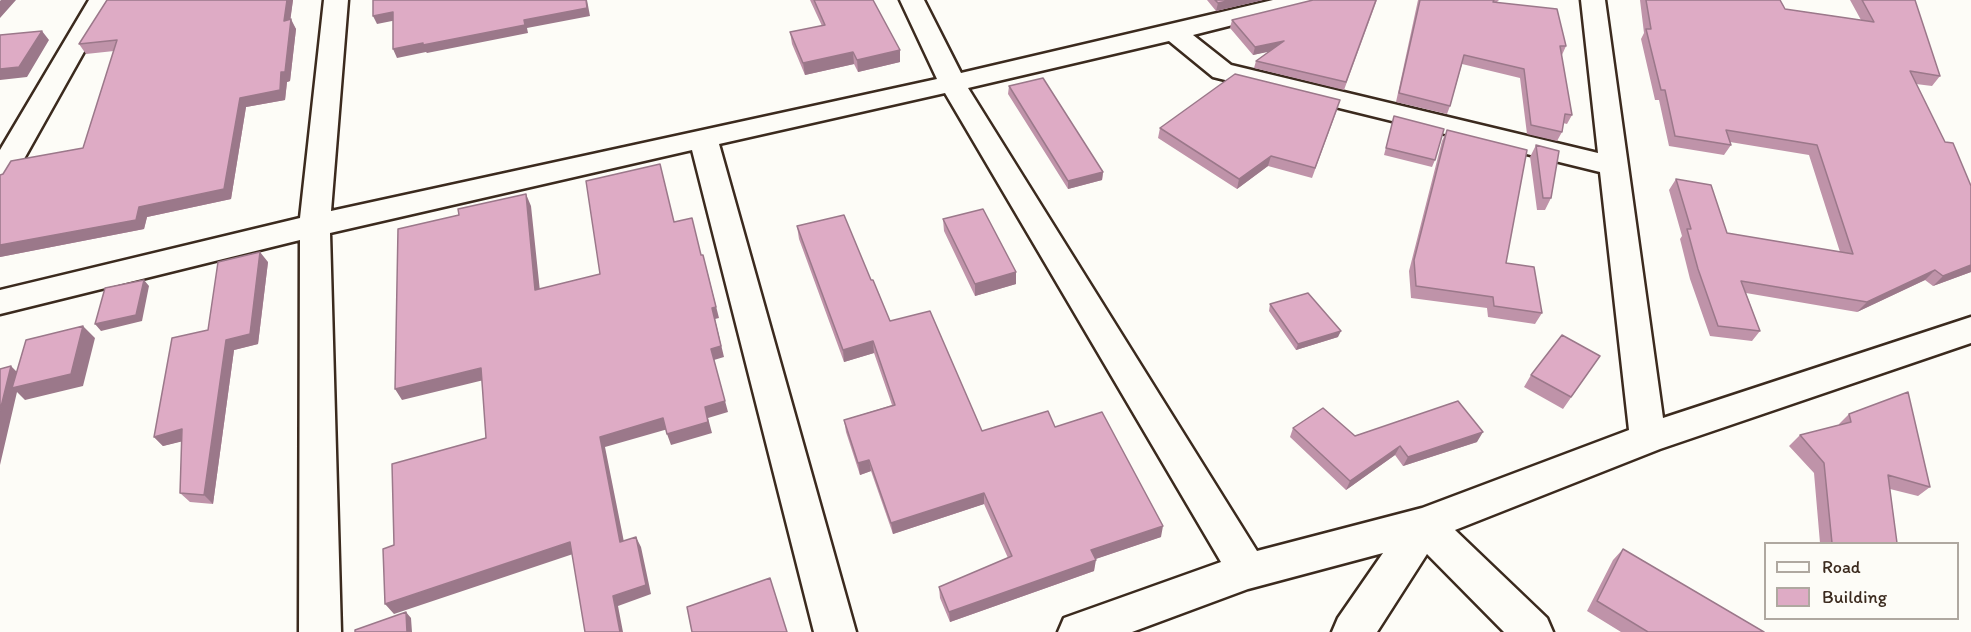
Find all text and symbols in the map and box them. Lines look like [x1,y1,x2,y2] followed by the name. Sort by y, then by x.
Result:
[1764,542,1959,620] legend
[1822,556,1861,578] text: Road
[1822,586,1887,608] text: Building

